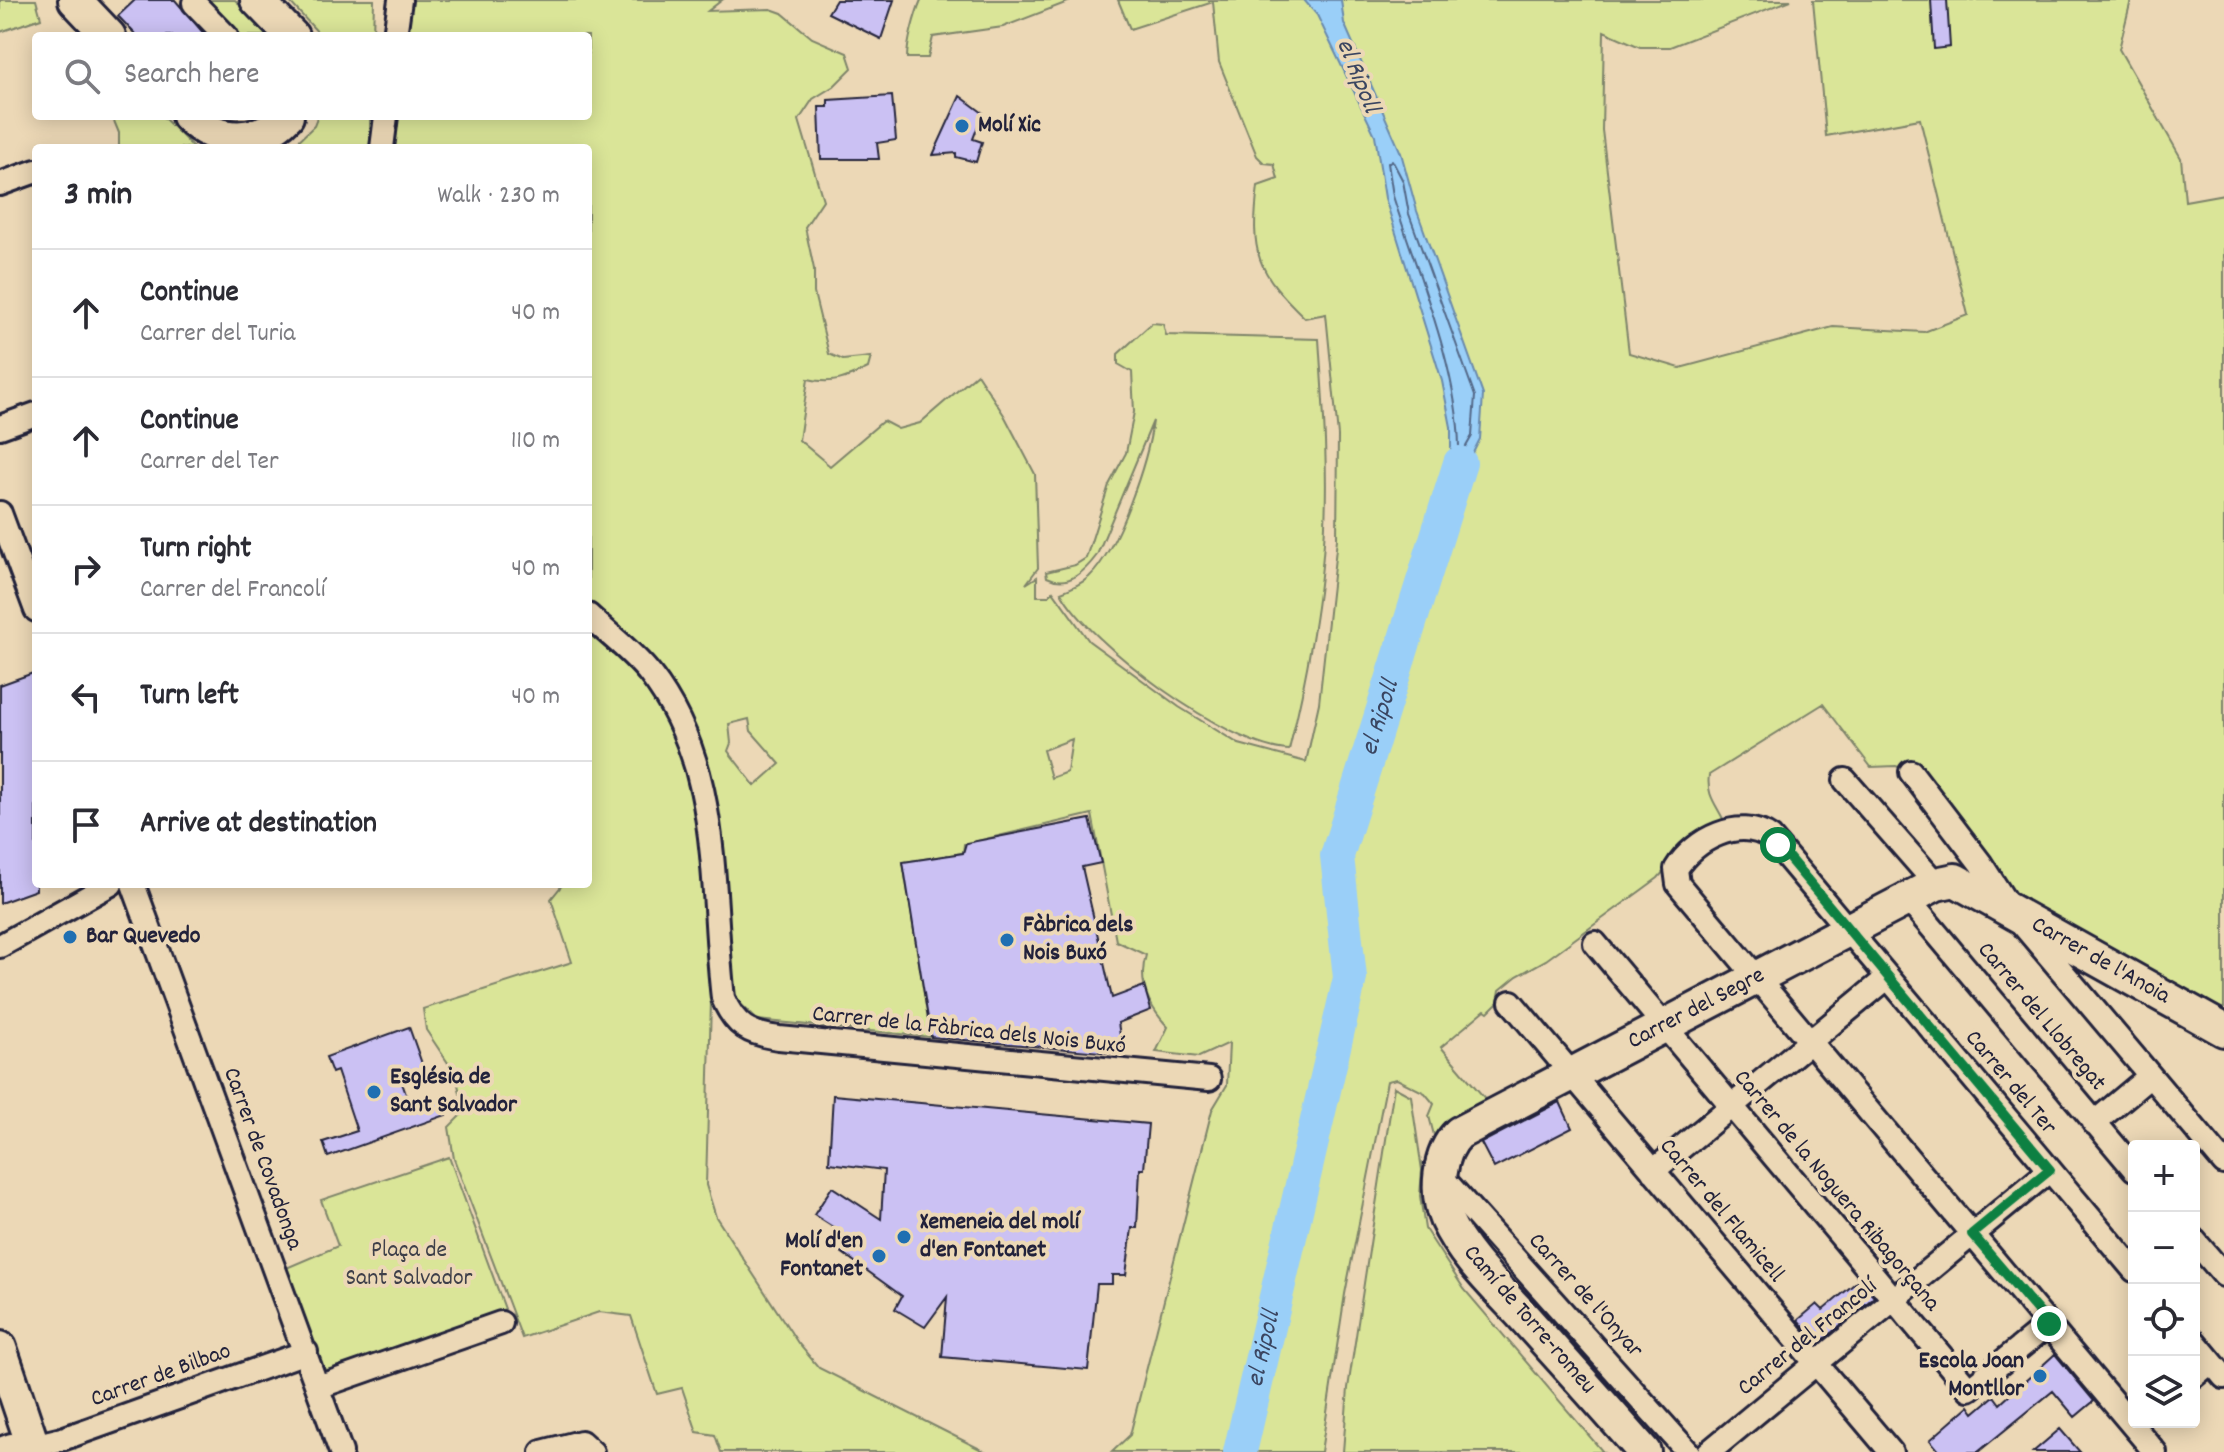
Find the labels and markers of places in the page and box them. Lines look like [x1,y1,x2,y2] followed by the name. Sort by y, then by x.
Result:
[978,109,1041,143] place label: Molí Xic
[953,117,971,135] marker: Molí Xic
[1023,909,1133,971] place label: Fàbrica dels Nois Buxó
[86,920,201,954] place label: Bar Quevedo
[61,928,79,946] marker: Bar Quevedo
[998,931,1016,949] marker: Fàbrica dels Nois Buxó
[390,1061,518,1123] place label: Església de Sant Salvador
[365,1083,383,1101] marker: Església de Sant Salvador
[920,1206,1082,1268] place label: Xemeneia del molí d'en Fontanet
[780,1225,863,1287] place label: Molí d'en Fontanet
[895,1228,913,1246] marker: Xemeneia del molí d'en Fontanet
[870,1247,888,1265] marker: Molí d'en Fontanet
[1918,1345,2025,1407] place label: Escola Joan Montllor
[2031,1367,2049,1385] marker: Escola Joan Montllor

